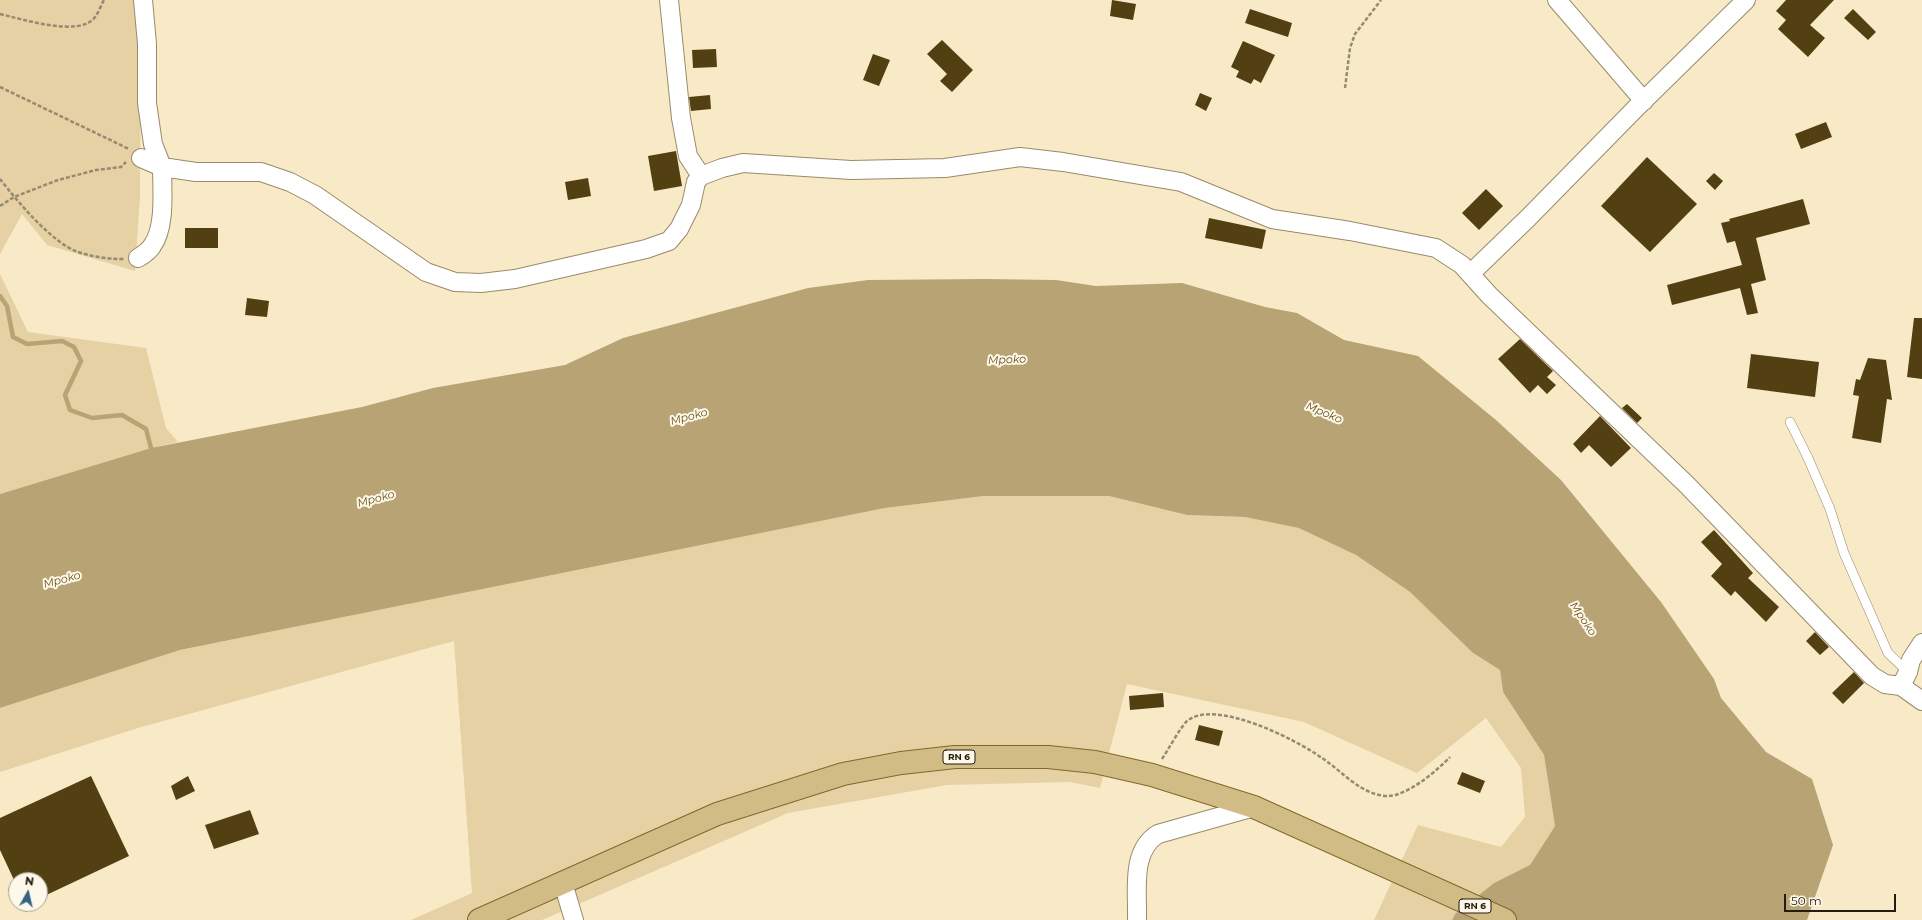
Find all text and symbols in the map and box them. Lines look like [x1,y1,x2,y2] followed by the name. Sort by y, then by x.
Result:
[988,353,1026,367] water label: Mpoko
[1304,399,1344,427] water label: Mpoko
[669,406,709,428] water label: Mpoko
[356,488,396,510] water label: Mpoko
[42,569,82,591] water label: Mpoko
[1567,600,1599,638] water label: Mpoko
[943,750,975,764] road number: RN 6
[8,872,48,912] north arrow
[24,874,35,889] text: N
[1786,886,1898,912] scale bar
[1791,893,1822,908] text: 50 m
[1459,899,1491,913] road number: RN 6

